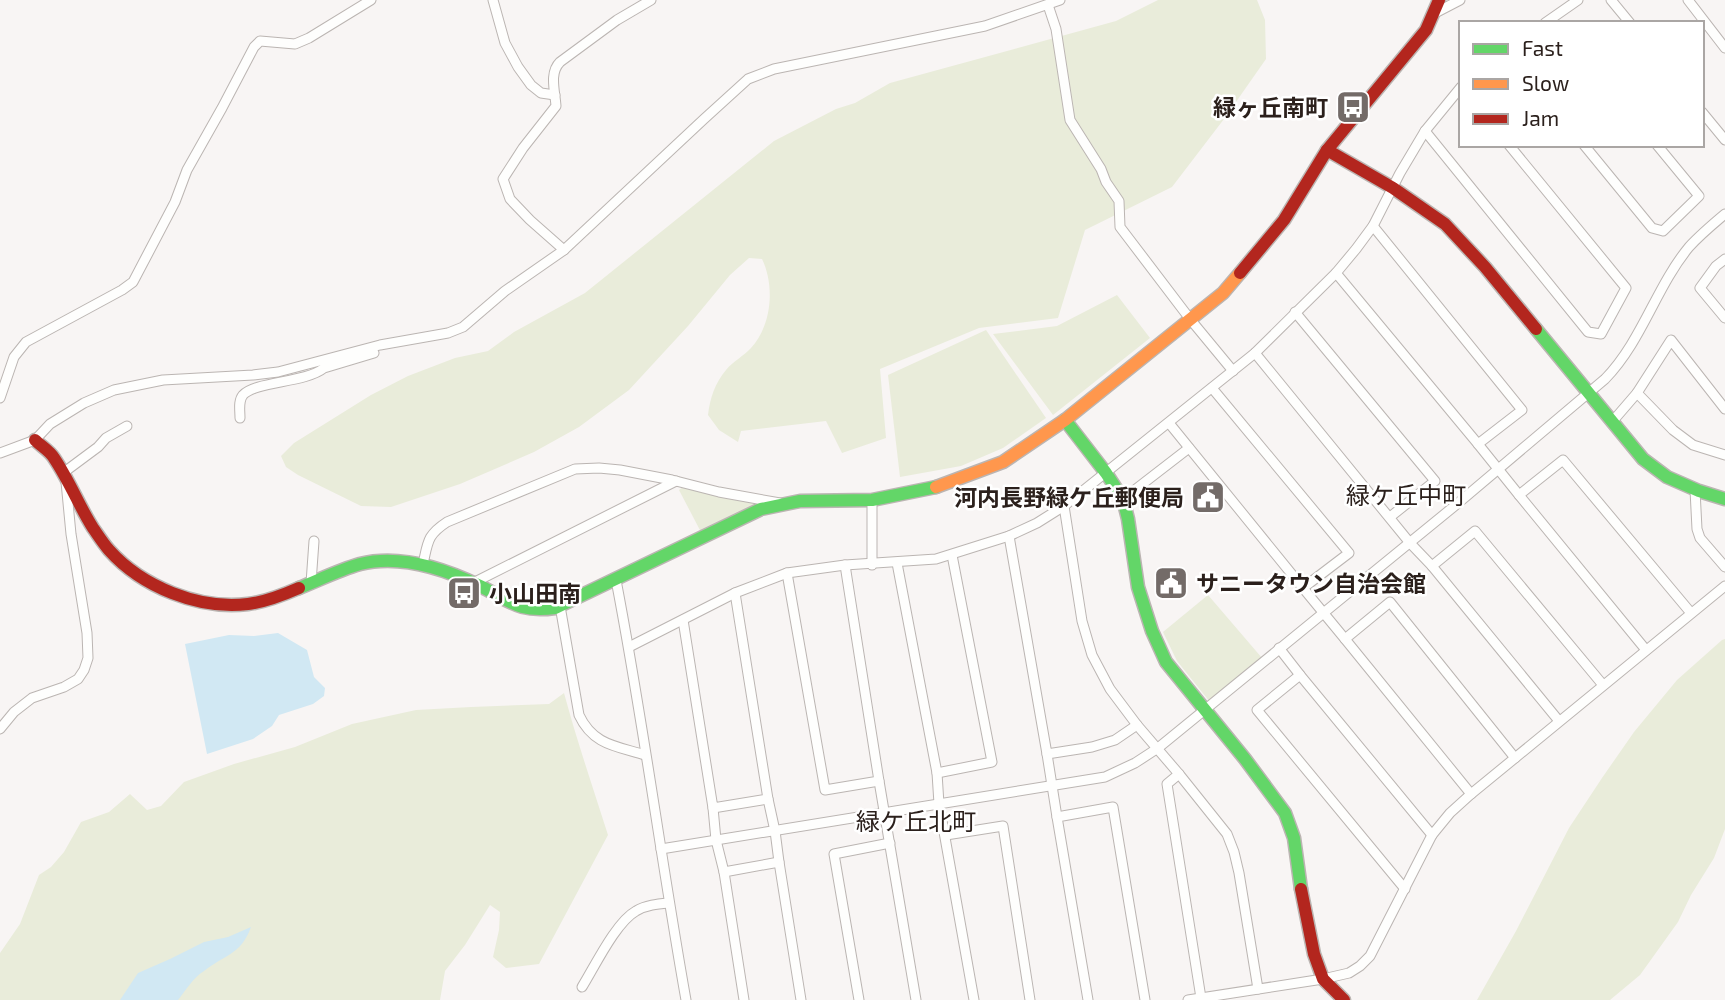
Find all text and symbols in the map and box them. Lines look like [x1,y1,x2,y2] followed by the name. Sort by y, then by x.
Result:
[1459,21,1704,147] legend
[1522,35,1563,60] text: Fast
[1522,70,1569,95] text: Slow
[1334,88,1372,126] bus stop icon: 緑ヶ丘南町
[1213,93,1328,121] place label: 緑ヶ丘南町
[1522,105,1559,130] text: Jam
[1189,478,1227,516] public building icon: 河内長野緑ケ丘郵便局
[1346,480,1466,509] district label: 緑ケ丘中町
[954,483,1184,511] place label: 河内長野緑ケ丘郵便局
[1152,564,1190,602] public building icon: サニータウン自治会館
[1196,569,1426,597] place label: サニータウン自治会館
[445,574,483,612] bus stop icon: 小山田南
[489,579,581,607] place label: 小山田南
[856,806,976,835] district label: 緑ケ丘北町

